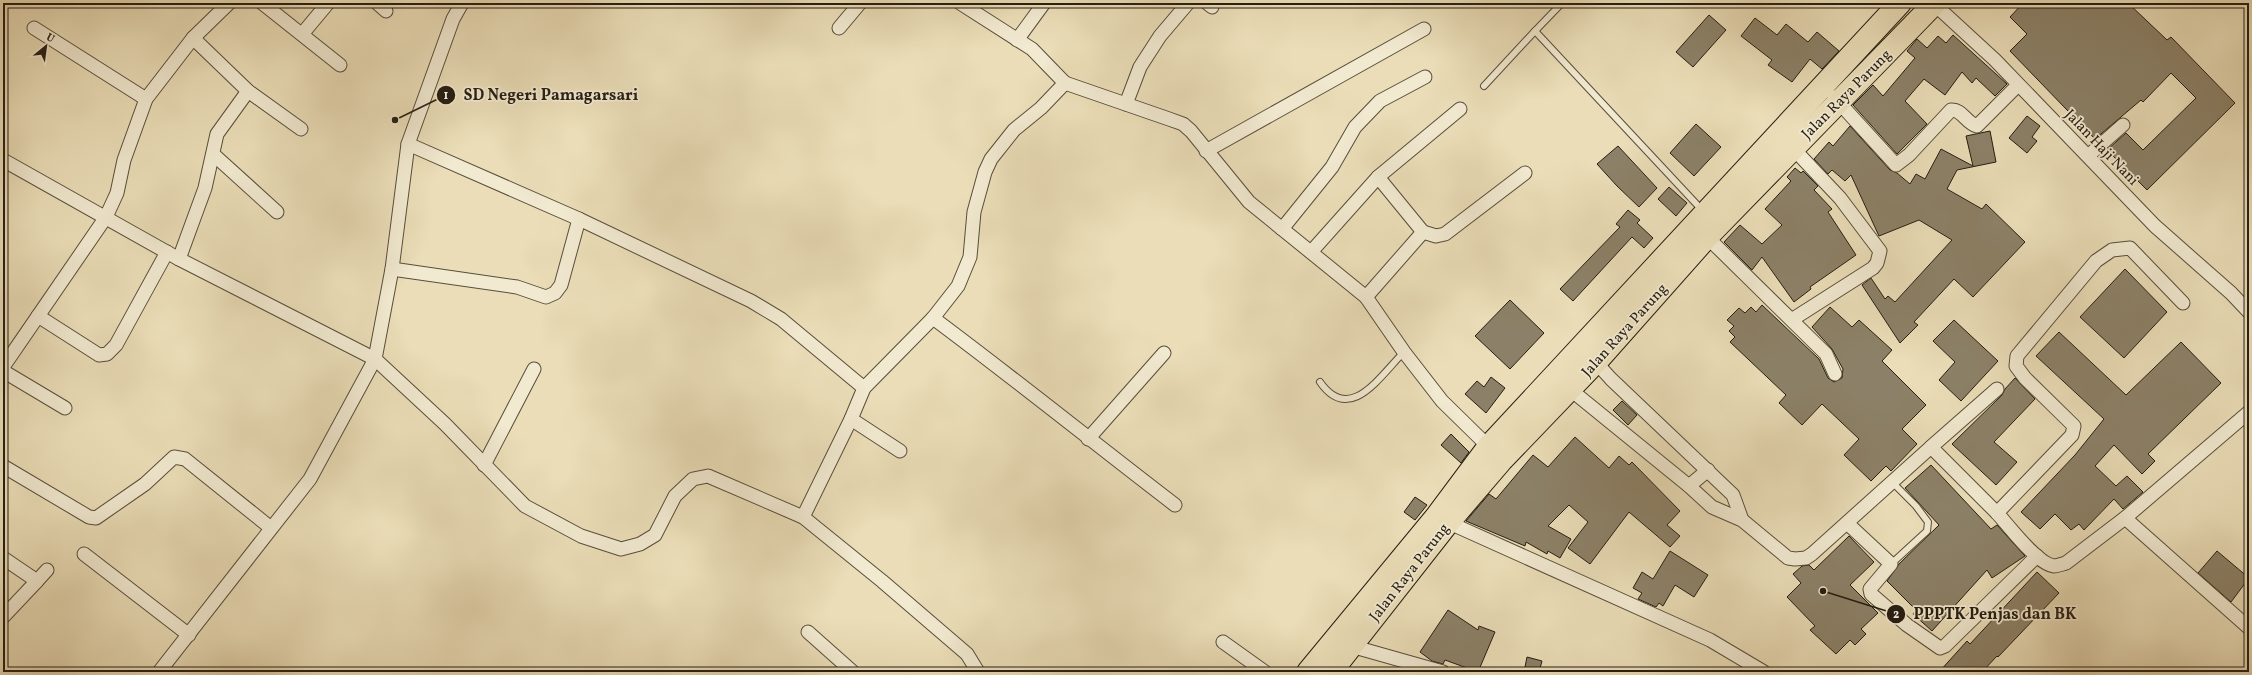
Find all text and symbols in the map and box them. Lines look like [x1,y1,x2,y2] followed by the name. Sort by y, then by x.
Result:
[26,26,66,66] north arrow
[43,30,57,47] text: U
[1797,45,1897,145] street label: Jalan Raya Parung
[436,81,647,109] callout: SD Negeri Pamagarsari
[464,85,639,107] text: SD Negeri Pamagarsari
[444,88,449,104] text: 1
[2059,105,2143,191] street label: Jalan Haji Nani
[1577,279,1673,383] street label: Jalan Raya Parung
[1365,519,1456,627] street label: Jalan Raya Parung
[1886,600,2084,628] callout: PPPTK Penjas dan BK
[1914,604,2077,626] text: PPPTK Penjas dan BK
[1893,607,1899,623] text: 2

